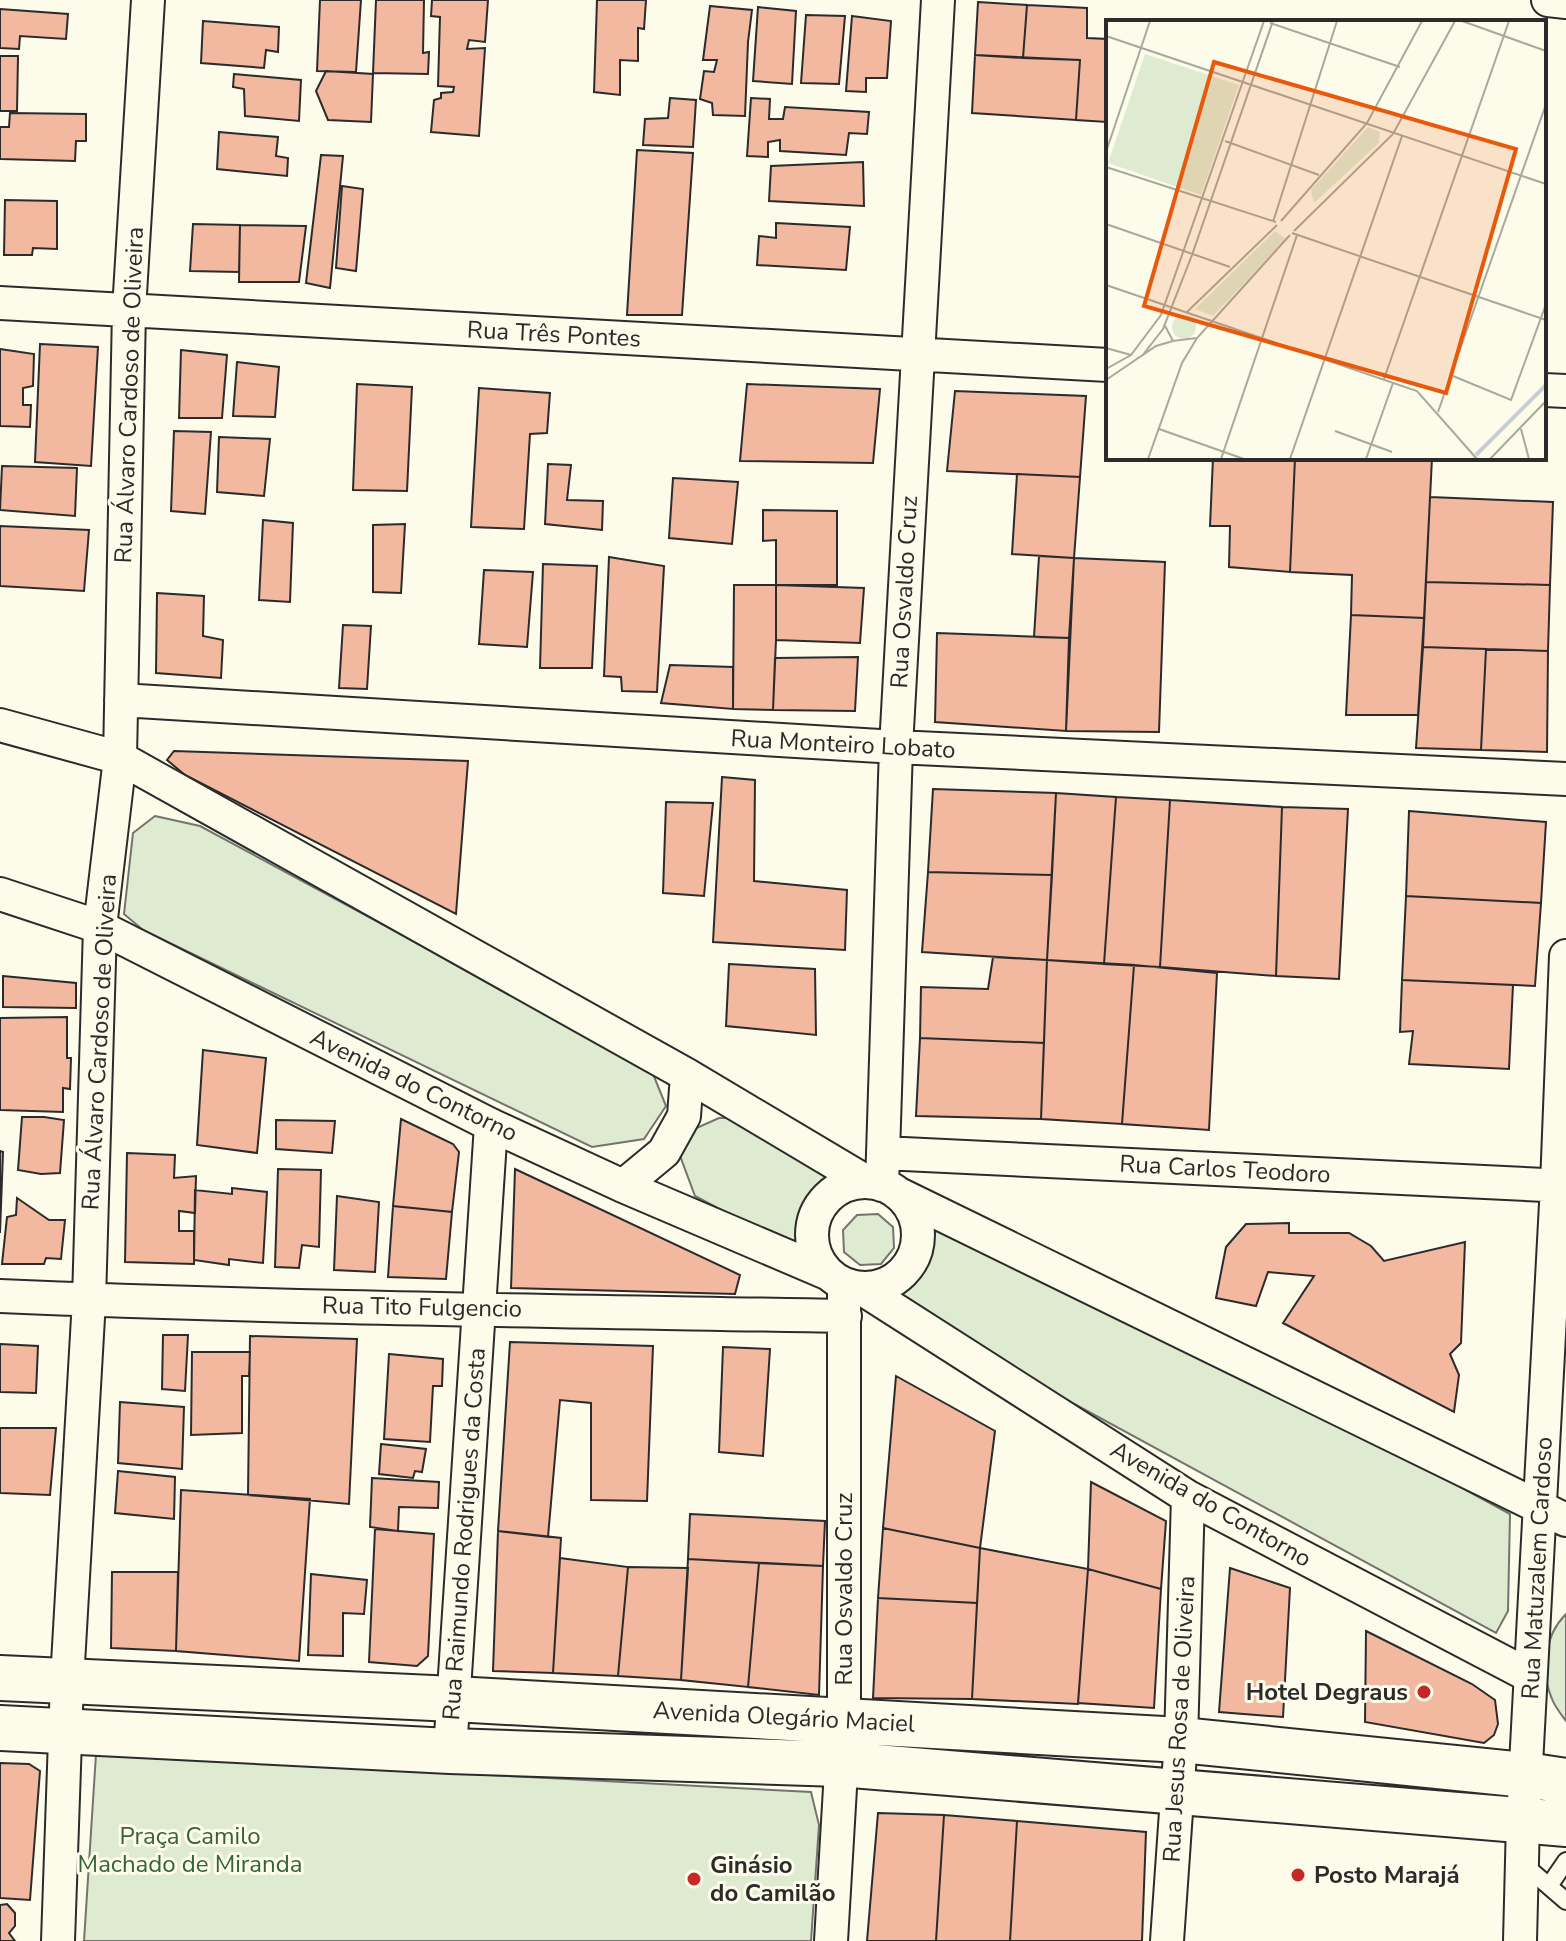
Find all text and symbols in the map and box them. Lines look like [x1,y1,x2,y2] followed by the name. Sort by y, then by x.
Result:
[1106,20,1546,460] inset map
[107,226,151,564] street label: Rua Álvaro Cardoso de Oliveira
[466,313,642,355] street label: Rua Três Pontes
[883,495,925,689] street label: Rua Osvaldo Cruz
[730,722,956,766] street label: Rua Monteiro Lobato
[74,873,124,1211] street label: Rua Álvaro Cardoso de Oliveira
[305,1021,523,1149] street label: Avenida do Contorno
[1119,1147,1331,1191] street label: Rua Carlos Teodoro
[322,1289,522,1325] street label: Rua Tito Fulgencio
[435,1347,493,1721] street label: Rua Raimundo Rodrigues da Costa
[1105,1433,1317,1575] street label: Avenida do Contorno
[1514,1436,1560,1700] street label: Rua Matuzalem Cardoso
[828,1493,860,1685] street label: Rua Osvaldo Cruz
[1156,1575,1202,1863] street label: Rua Jesus Rosa de Oliveira
[1246,1676,1408,1708] place label: Hotel Degraus
[1415,1683,1433,1701] marker: Hotel Degraus
[652,1694,916,1740] street label: Avenida Olegário Maciel
[78,1820,302,1880] park label: Praça Camilo Machado de Miranda
[710,1849,835,1909] place label: Ginásio do Camilão
[1314,1859,1460,1891] place label: Posto Marajá
[1289,1866,1307,1884] marker: Posto Marajá
[685,1870,703,1888] marker: Ginásio do Camilão

